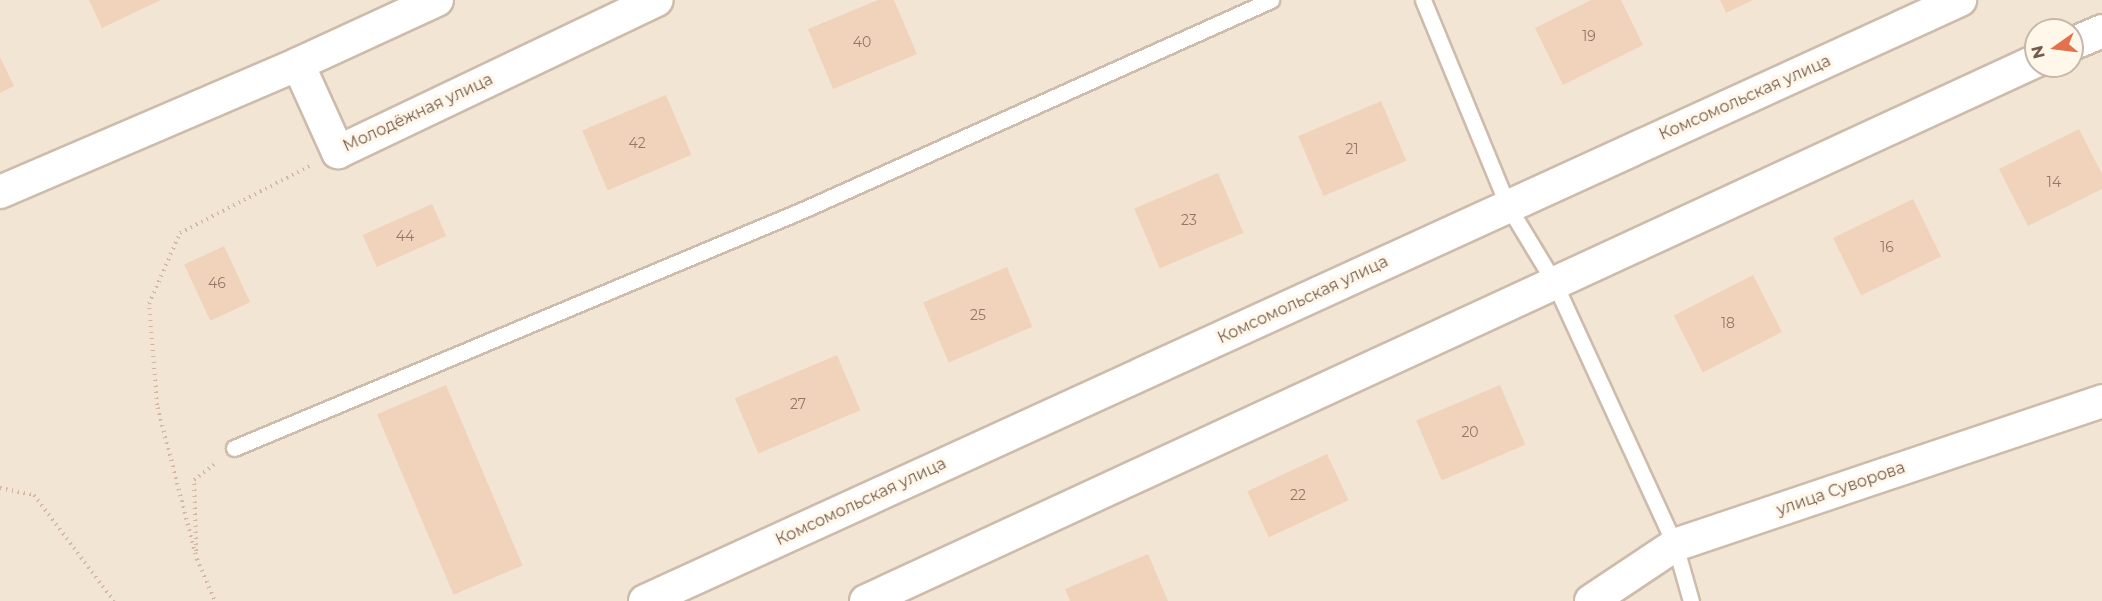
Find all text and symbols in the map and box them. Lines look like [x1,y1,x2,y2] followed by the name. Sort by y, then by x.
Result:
[2024,18,2084,78] north arrow
[1582,28,1596,44] house number: 19
[853,34,871,50] house number: 40
[2027,43,2049,61] text: N
[1656,51,1834,145] street label: Комсомольская улица
[340,70,496,156] street label: Молодёжная улица
[628,135,646,151] house number: 42
[1345,141,1359,157] house number: 21
[2047,174,2061,190] house number: 14
[1181,212,1197,228] house number: 23
[396,228,414,244] house number: 44
[1880,239,1894,255] house number: 16
[1215,252,1391,348] street label: Комсомольская улица
[208,275,226,291] house number: 46
[970,307,986,323] house number: 25
[1721,315,1735,331] house number: 18
[790,396,806,412] house number: 27
[1461,424,1479,440] house number: 20
[773,454,949,550] street label: Комсомольская улица
[1774,458,1908,520] street label: улица Суворова
[1290,487,1306,503] house number: 22

